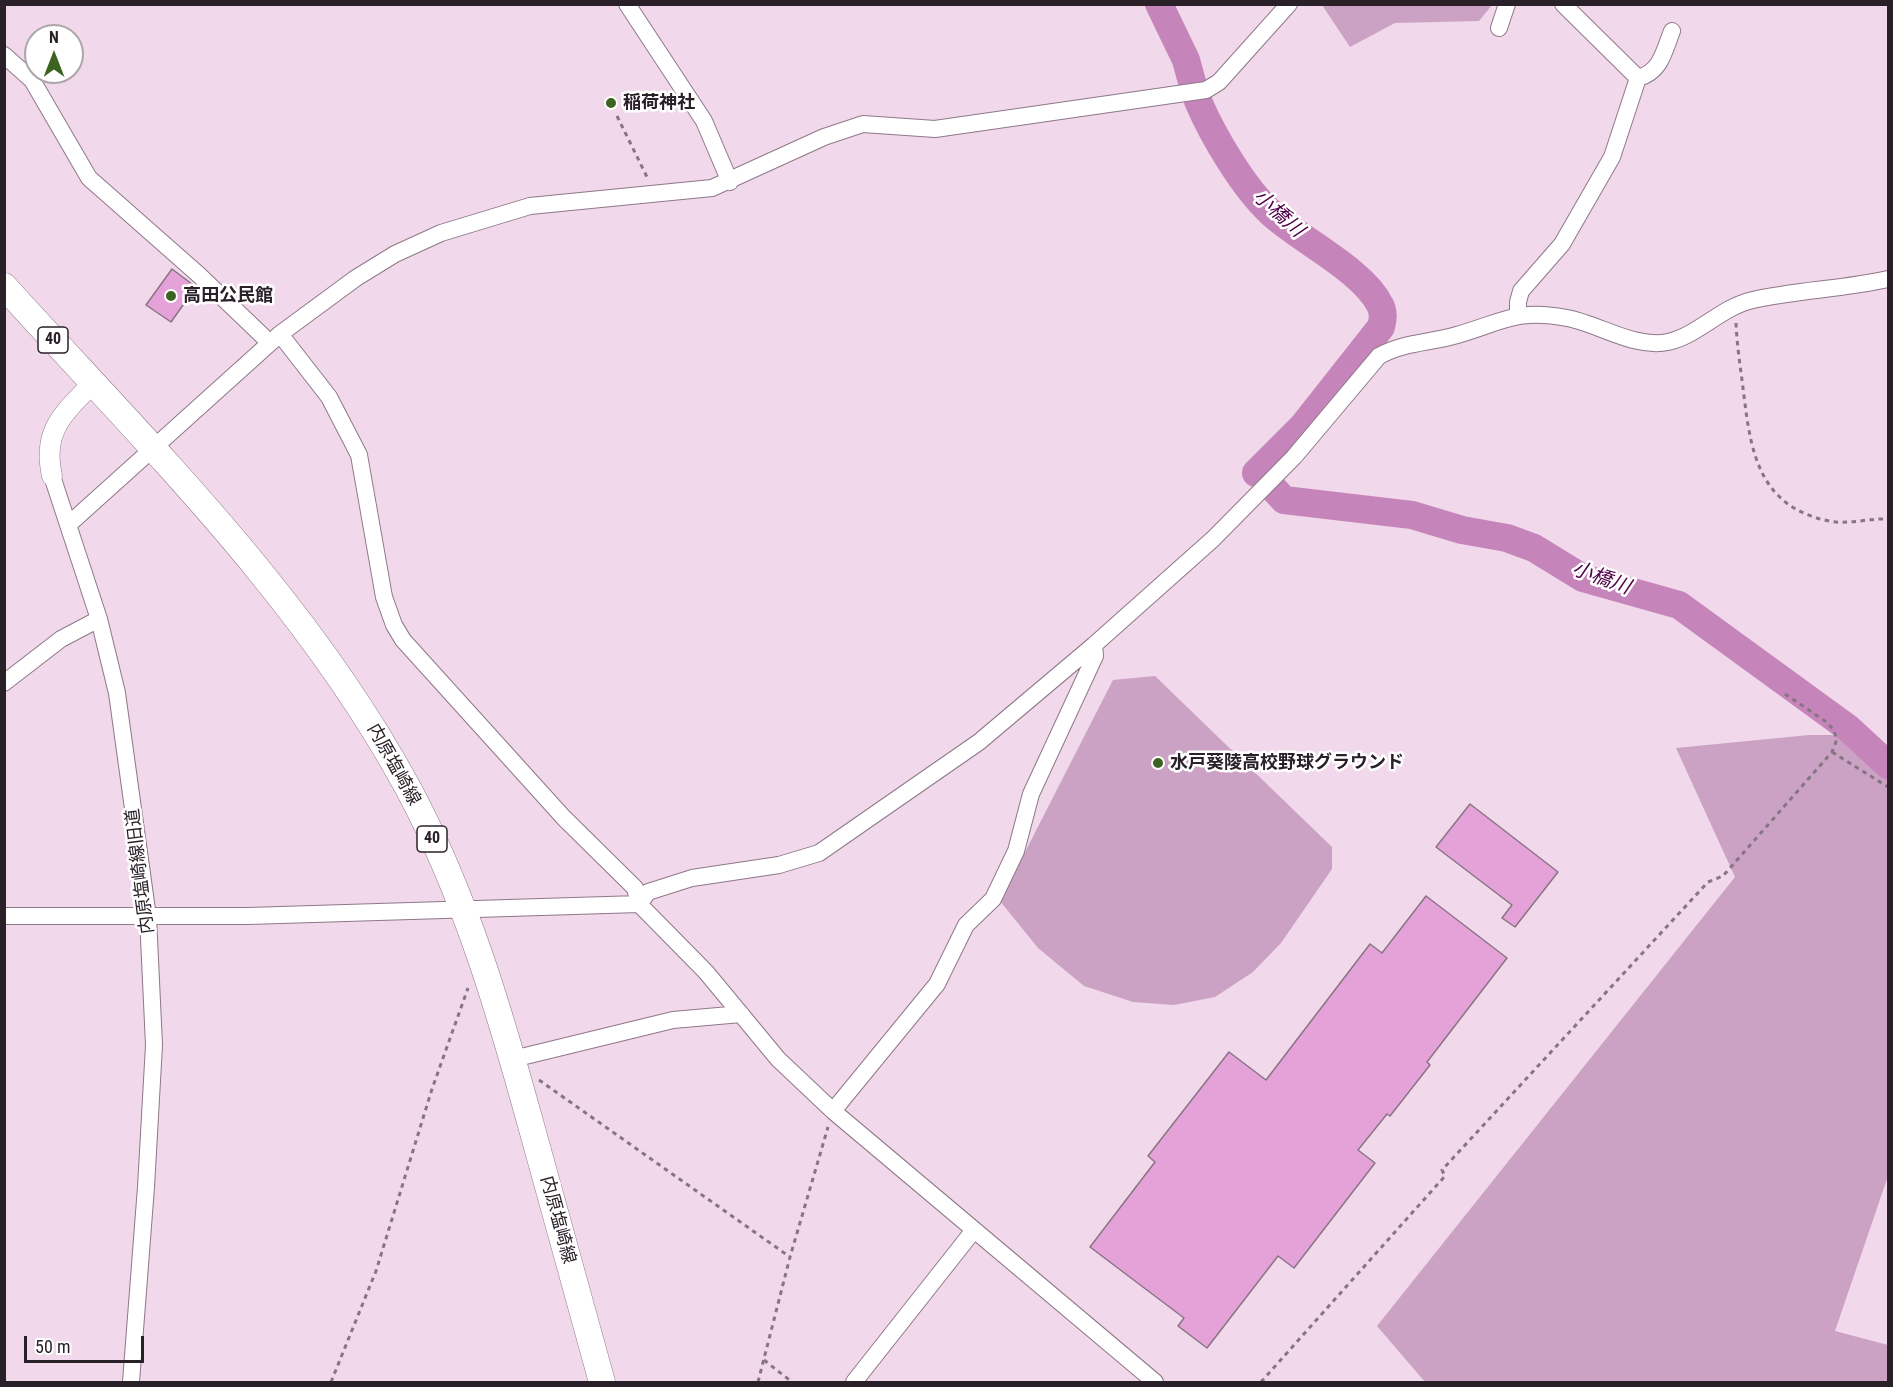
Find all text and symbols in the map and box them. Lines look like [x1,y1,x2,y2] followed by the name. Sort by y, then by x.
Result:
[24,24,84,84] north arrow
[49,28,59,47] text: N
[623,92,695,114] place label: 稲荷神社
[604,96,618,110] marker: 稲荷神社
[1248,185,1308,243] water label: 小橋川
[183,285,273,307] place label: 高田公民館
[164,289,178,303] marker: 高田公民館
[38,327,68,353] road number: 40
[1569,557,1633,601] water label: 小橋川
[362,720,424,810] street label: 内原塩崎線
[1170,752,1404,774] place label: 水戸葵陵高校野球グラウンド
[1151,756,1165,770] marker: 水戸葵陵高校野球グラウンド
[123,807,159,935] street label: 内原塩崎線旧道
[417,826,447,852] road number: 40
[535,1174,579,1266] street label: 内原塩崎線
[27,1324,147,1362] scale bar
[35,1336,70,1357] text: 50 m

